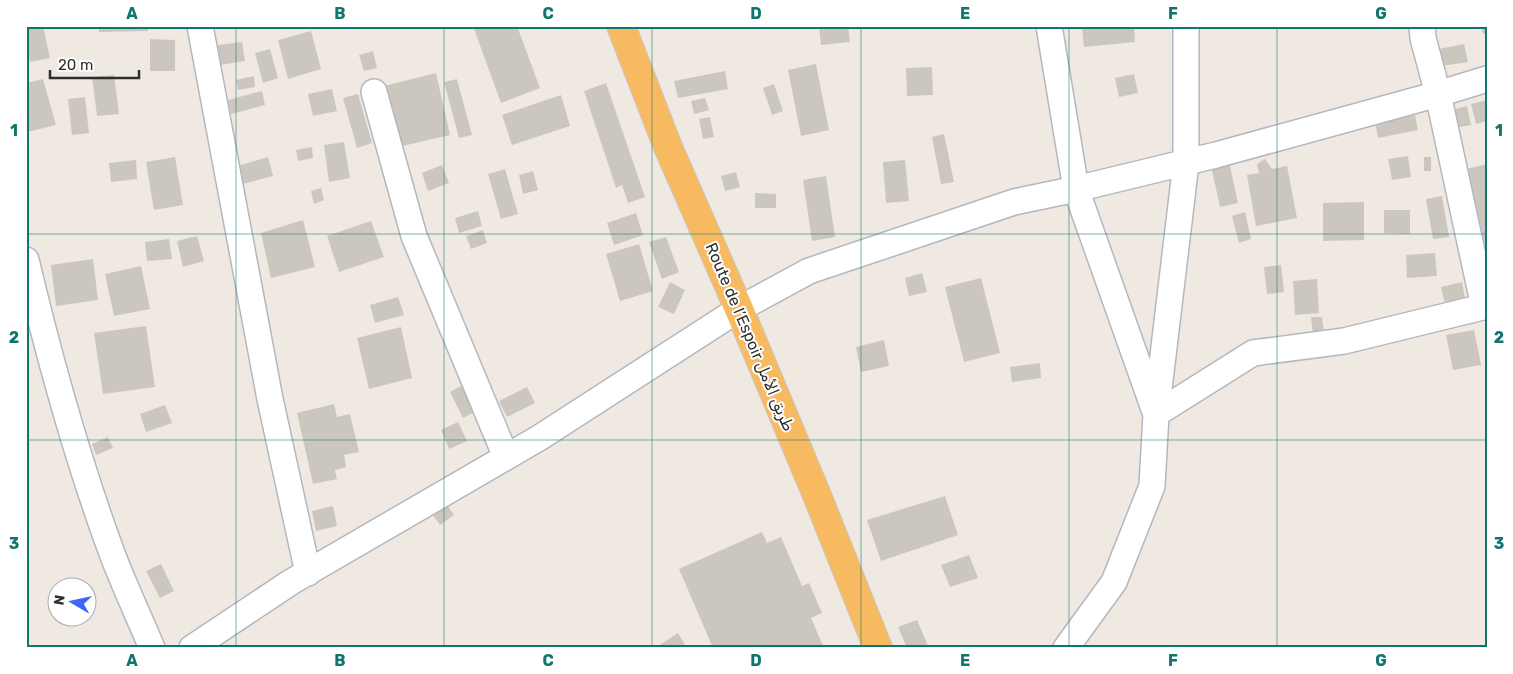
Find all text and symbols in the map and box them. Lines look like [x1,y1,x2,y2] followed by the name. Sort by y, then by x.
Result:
[126,4,138,23] text: A
[334,4,346,23] text: B
[542,4,554,23] text: C
[750,4,762,23] text: D
[960,4,970,23] text: E
[1168,4,1178,23] text: F
[1375,4,1387,23] text: G
[50,48,139,80] scale bar
[58,56,93,74] text: 20 m
[10,121,18,140] text: 1
[1495,121,1503,140] text: 1
[701,240,798,434] street label: Route de l’Espoir طريق الأمل
[9,328,19,347] text: 2
[1494,328,1504,347] text: 2
[9,534,19,553] text: 3
[1494,534,1504,553] text: 3
[48,576,98,626] north arrow
[50,594,69,606] text: N
[126,651,138,670] text: A
[334,651,346,670] text: B
[542,651,554,670] text: C
[750,651,762,670] text: D
[960,651,970,670] text: E
[1168,651,1178,670] text: F
[1375,651,1387,670] text: G

